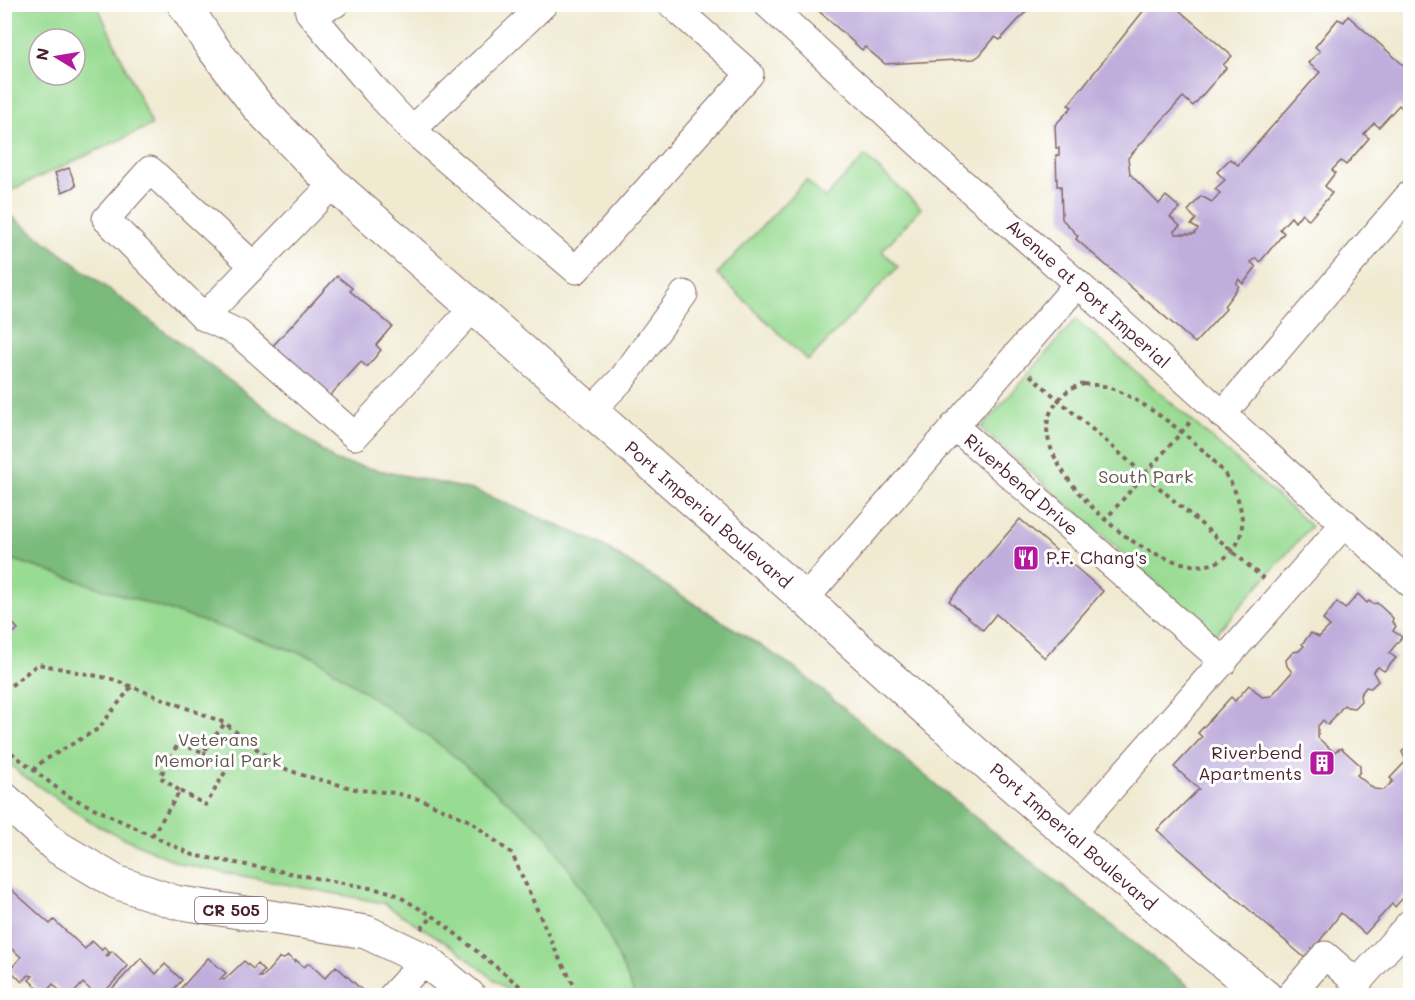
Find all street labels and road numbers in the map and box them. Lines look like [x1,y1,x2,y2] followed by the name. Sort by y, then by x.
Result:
[1002,213,1176,373] street label: Avenue at Port Imperial
[959,428,1084,541] street label: Riverbend Drive
[620,435,797,593] street label: Port Imperial Boulevard
[985,757,1162,915] street label: Port Imperial Boulevard
[195,897,267,923] road number: CR 505

